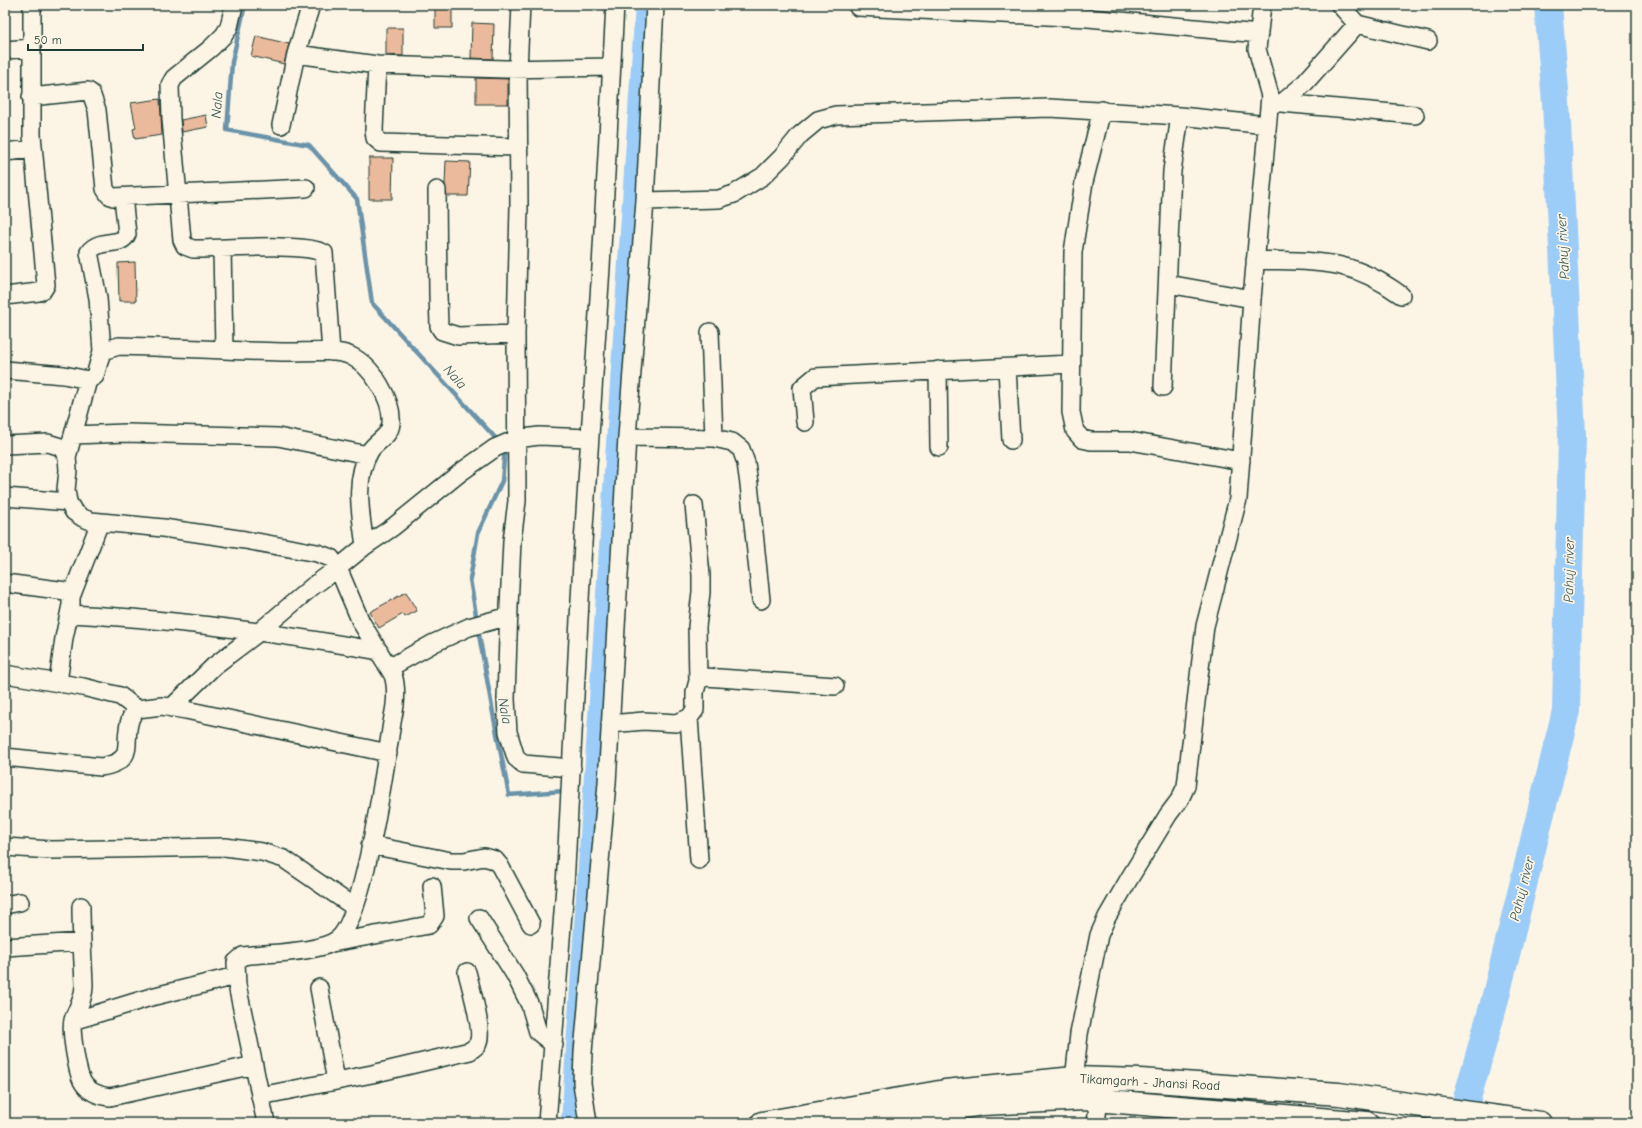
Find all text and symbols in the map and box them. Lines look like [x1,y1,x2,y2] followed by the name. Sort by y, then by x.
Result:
[28,26,143,52] scale bar
[34,33,62,47] text: 50 m
[208,91,226,119] water label: Nala
[1553,213,1573,280] water label: Pahuj river
[440,361,470,393] water label: Nala
[1560,536,1578,603] water label: Pahuj river
[494,696,516,726] water label: Nala
[1506,854,1538,923] water label: Pahuj river
[1079,1071,1221,1093] street label: Tikamgarh - Jhansi Road

